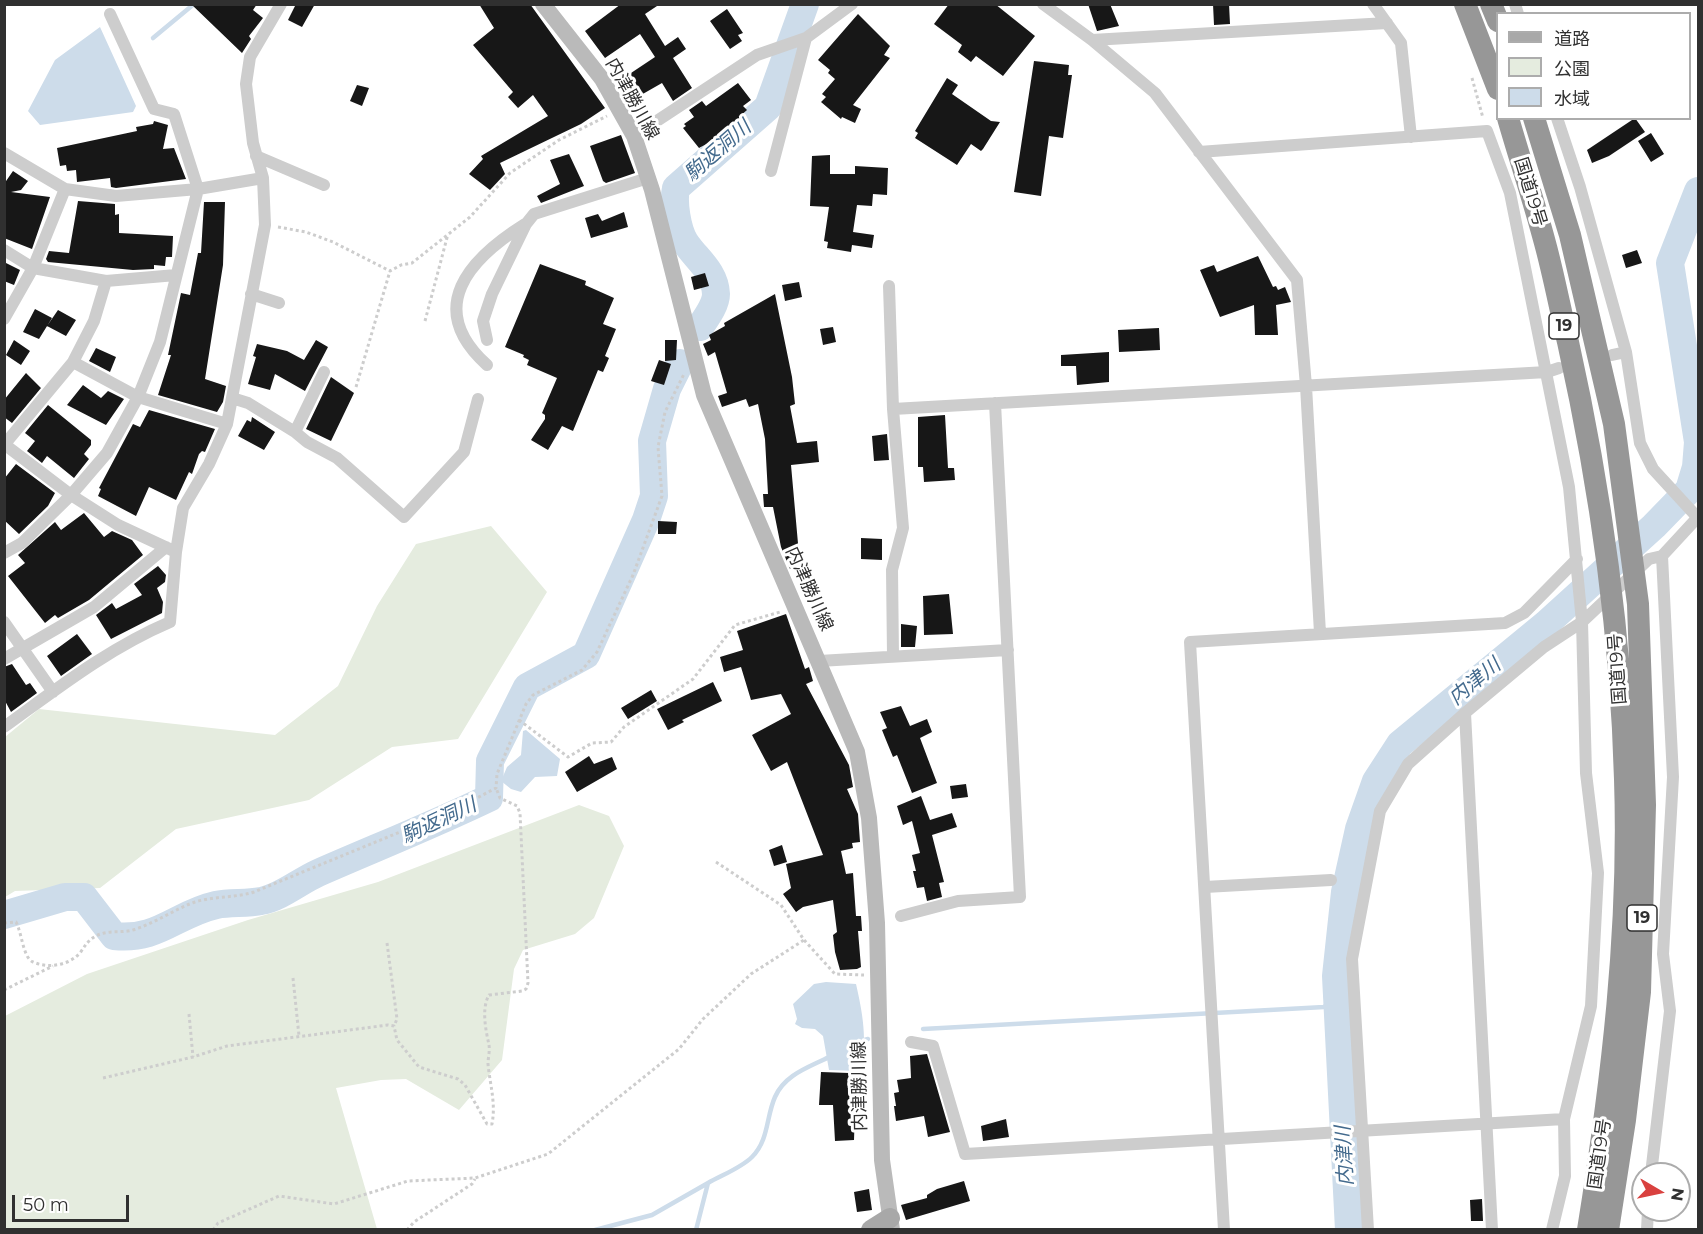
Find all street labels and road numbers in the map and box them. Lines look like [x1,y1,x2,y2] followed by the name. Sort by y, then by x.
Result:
[601,54,663,144] street label: 内津勝川線
[1509,155,1551,229] street label: 国道19号
[1549,313,1579,339] road number: 19
[781,543,837,635] street label: 内津勝川線
[1605,633,1631,705] street label: 国道19号
[1627,905,1657,931] road number: 19
[848,1041,872,1131] street label: 内津勝川線
[1584,1117,1616,1191] street label: 国道19号

